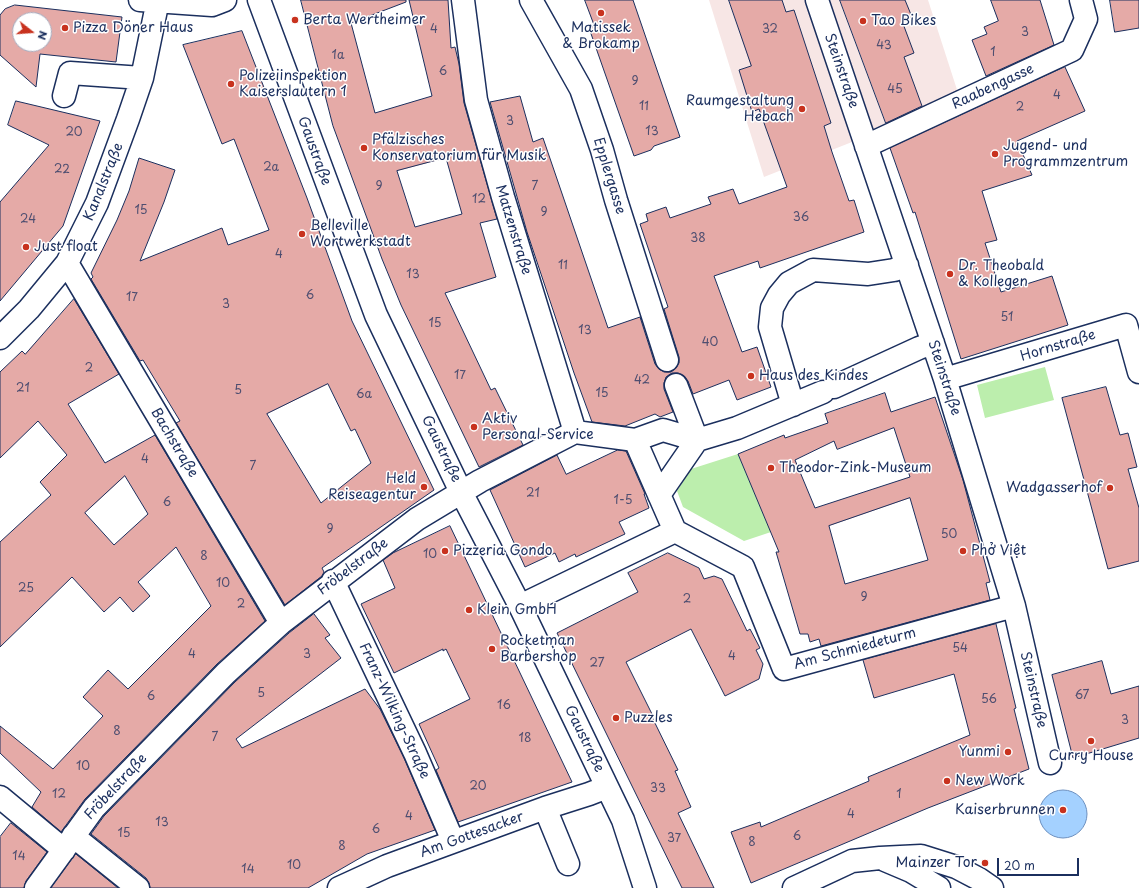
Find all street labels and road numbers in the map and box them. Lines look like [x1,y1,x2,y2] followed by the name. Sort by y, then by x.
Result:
[820,31,862,111] street label: Steinstraße
[949,61,1037,113] street label: Raabengasse
[294,114,334,188] street label: Gaustraße
[589,136,629,216] street label: Epplergasse
[81,141,127,223] street label: Kanalstraße
[491,183,535,277] street label: Matzenstraße
[1018,327,1098,365] street label: Hornstraße
[924,338,964,418] street label: Steinstraße
[147,405,201,481] street label: Bachstraße
[418,413,464,485] street label: Gaustraße
[314,535,392,599] street label: Fröbelstraße
[792,625,918,673] street label: Am Schmiedeturm
[355,640,433,782] street label: Franz-Wilking-Straße
[1016,650,1050,730] street label: Steinstraße
[561,703,607,775] street label: Gaustraße
[81,751,151,823] street label: Fröbelstraße
[418,808,526,862] street label: Am Gottesacker

